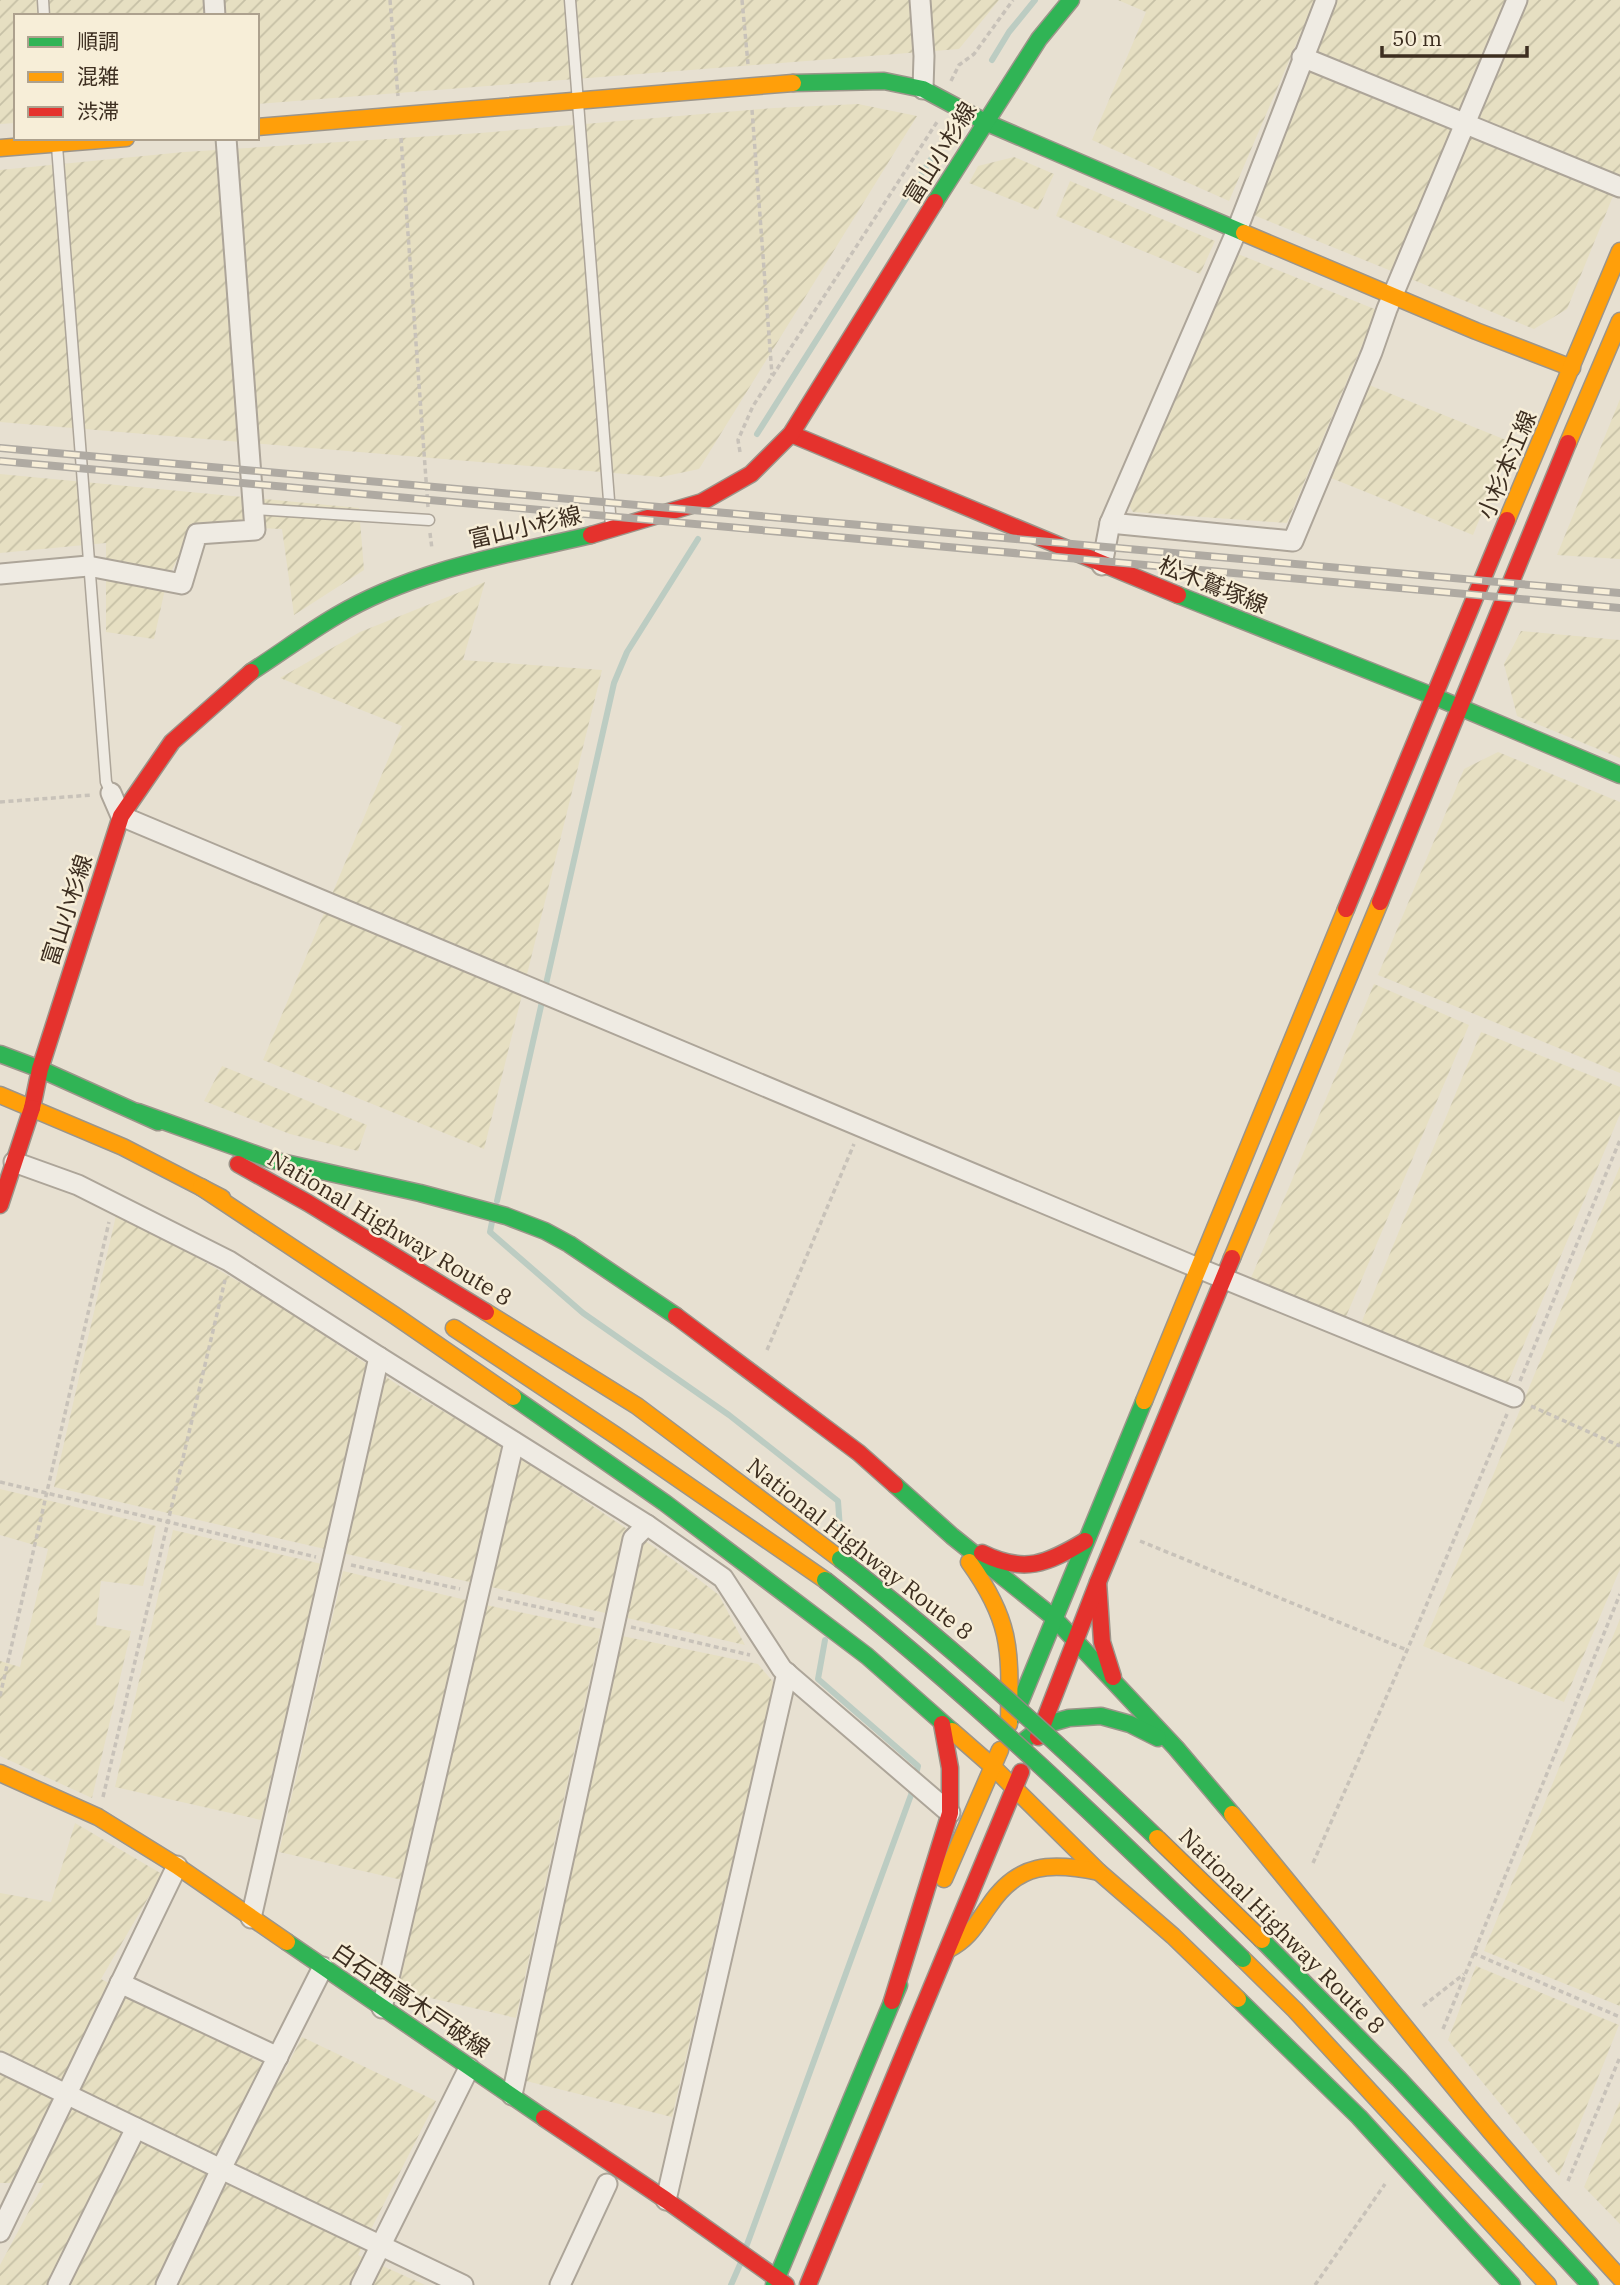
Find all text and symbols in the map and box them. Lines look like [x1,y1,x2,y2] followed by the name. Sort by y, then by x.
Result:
[14,14,259,140] legend
[1382,14,1527,58] scale bar
[1392,24,1442,52] text: 50 m
[77,27,119,55] text: 順調
[77,62,119,90] text: 混雑
[896,96,982,209] street label: 富山小杉線
[77,97,119,125] text: 渋滞
[1470,406,1542,523] street label: 小杉本江線
[465,498,584,554] street label: 富山小杉線
[1154,549,1272,620] street label: 松木鷲塚線
[34,850,98,969] street label: 富山小杉線
[263,1142,518,1312] street label: National Highway Route 8
[741,1450,980,1646] street label: National Highway Route 8
[1173,1821,1392,2040] street label: National Highway Route 8
[327,1935,496,2063] street label: 白石西高木戸破線

